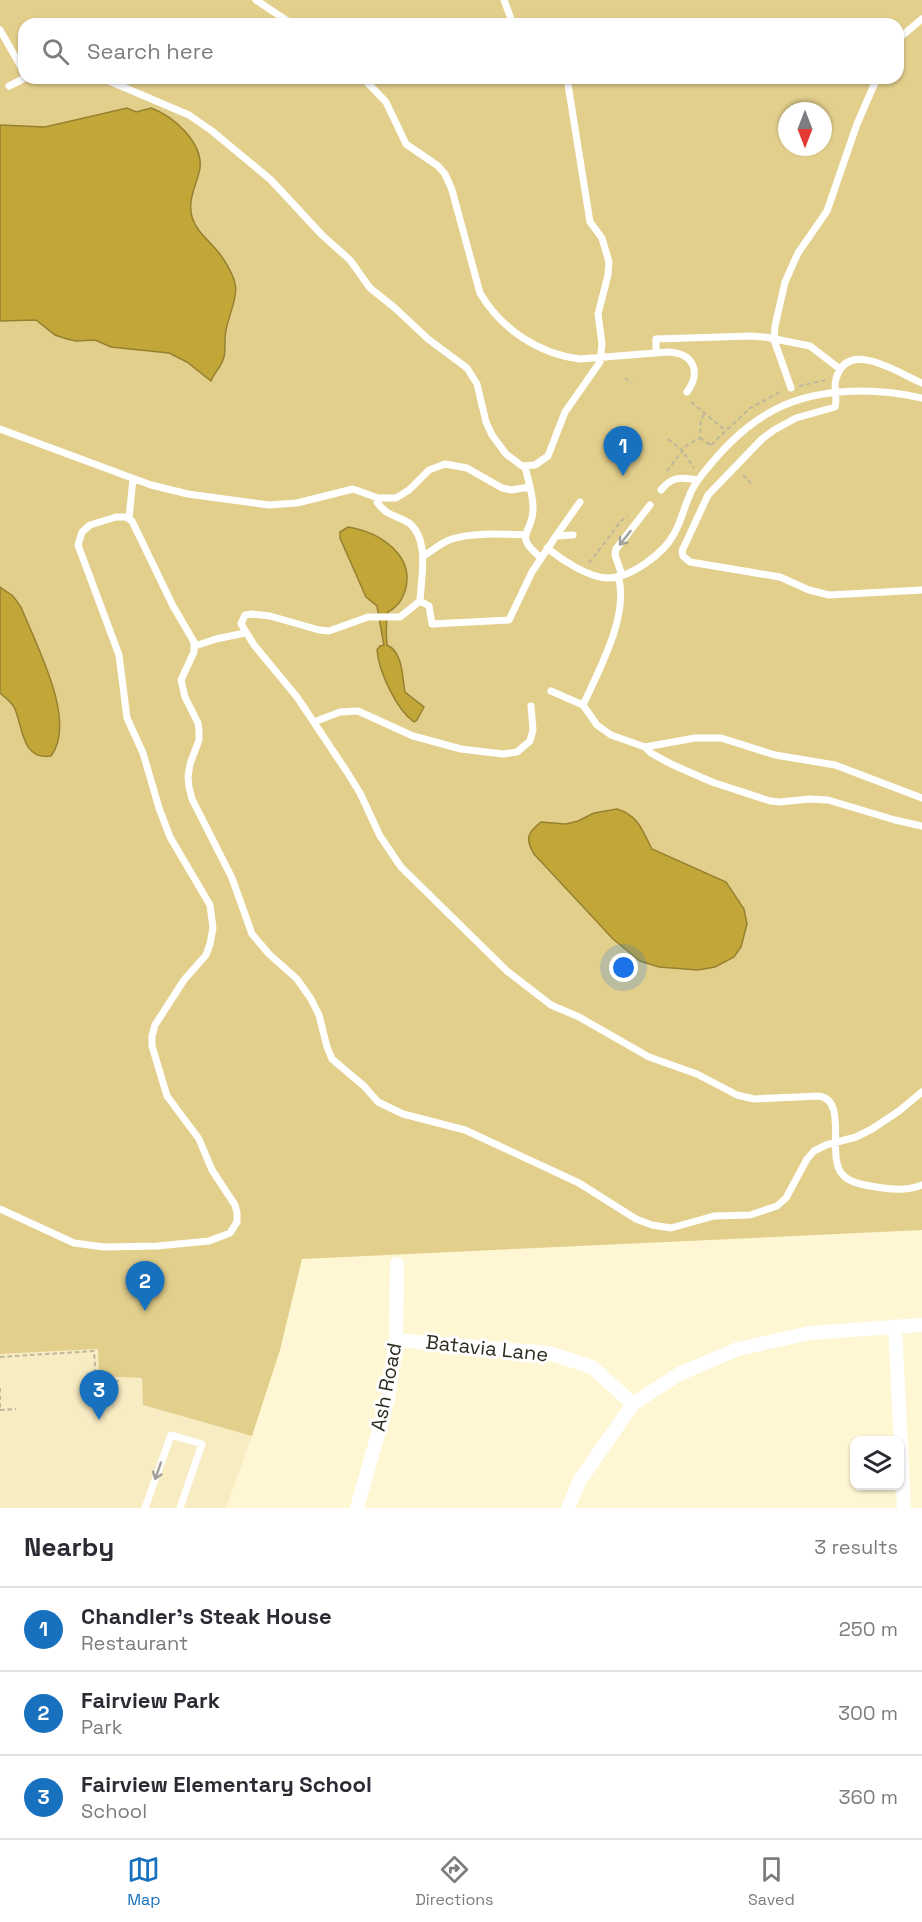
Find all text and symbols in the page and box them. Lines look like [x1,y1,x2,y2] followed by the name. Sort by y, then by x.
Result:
[18,18,904,84] search box
[39,35,72,68] icon: search
[87,37,214,65] text: Search here
[778,102,832,156] north arrow
[604,426,642,476] pin: 1
[618,529,631,545] one-way arrow
[609,953,638,982] your location
[126,1262,164,1311] pin: 2
[424,1329,550,1367] street label: Batavia Lane
[365,1341,407,1433] street label: Ash Road
[80,1370,118,1420] pin: 3
[850,1436,904,1490] map controls
[850,1436,904,1490] button: layers
[151,1461,162,1480] one-way arrow
[24,1530,114,1564] text: Nearby
[814,1534,898,1560] text: 3 results
[81,1602,332,1630] text: Chandler's Steak House
[39,1616,48,1642] text: 1
[839,1616,898,1642] text: 250 m
[81,1630,188,1656] text: Restaurant
[81,1686,220,1714] text: Fairview Park
[38,1700,49,1726] text: 2
[838,1700,898,1726] text: 300 m
[81,1714,123,1740] text: Park
[81,1770,372,1798] text: Fairview Elementary School
[37,1784,50,1810] text: 3
[839,1784,898,1810] text: 360 m
[81,1798,147,1824] text: School
[127,1853,161,1910] tab: Map
[415,1853,494,1910] tab: Directions
[748,1853,795,1910] tab: Saved

